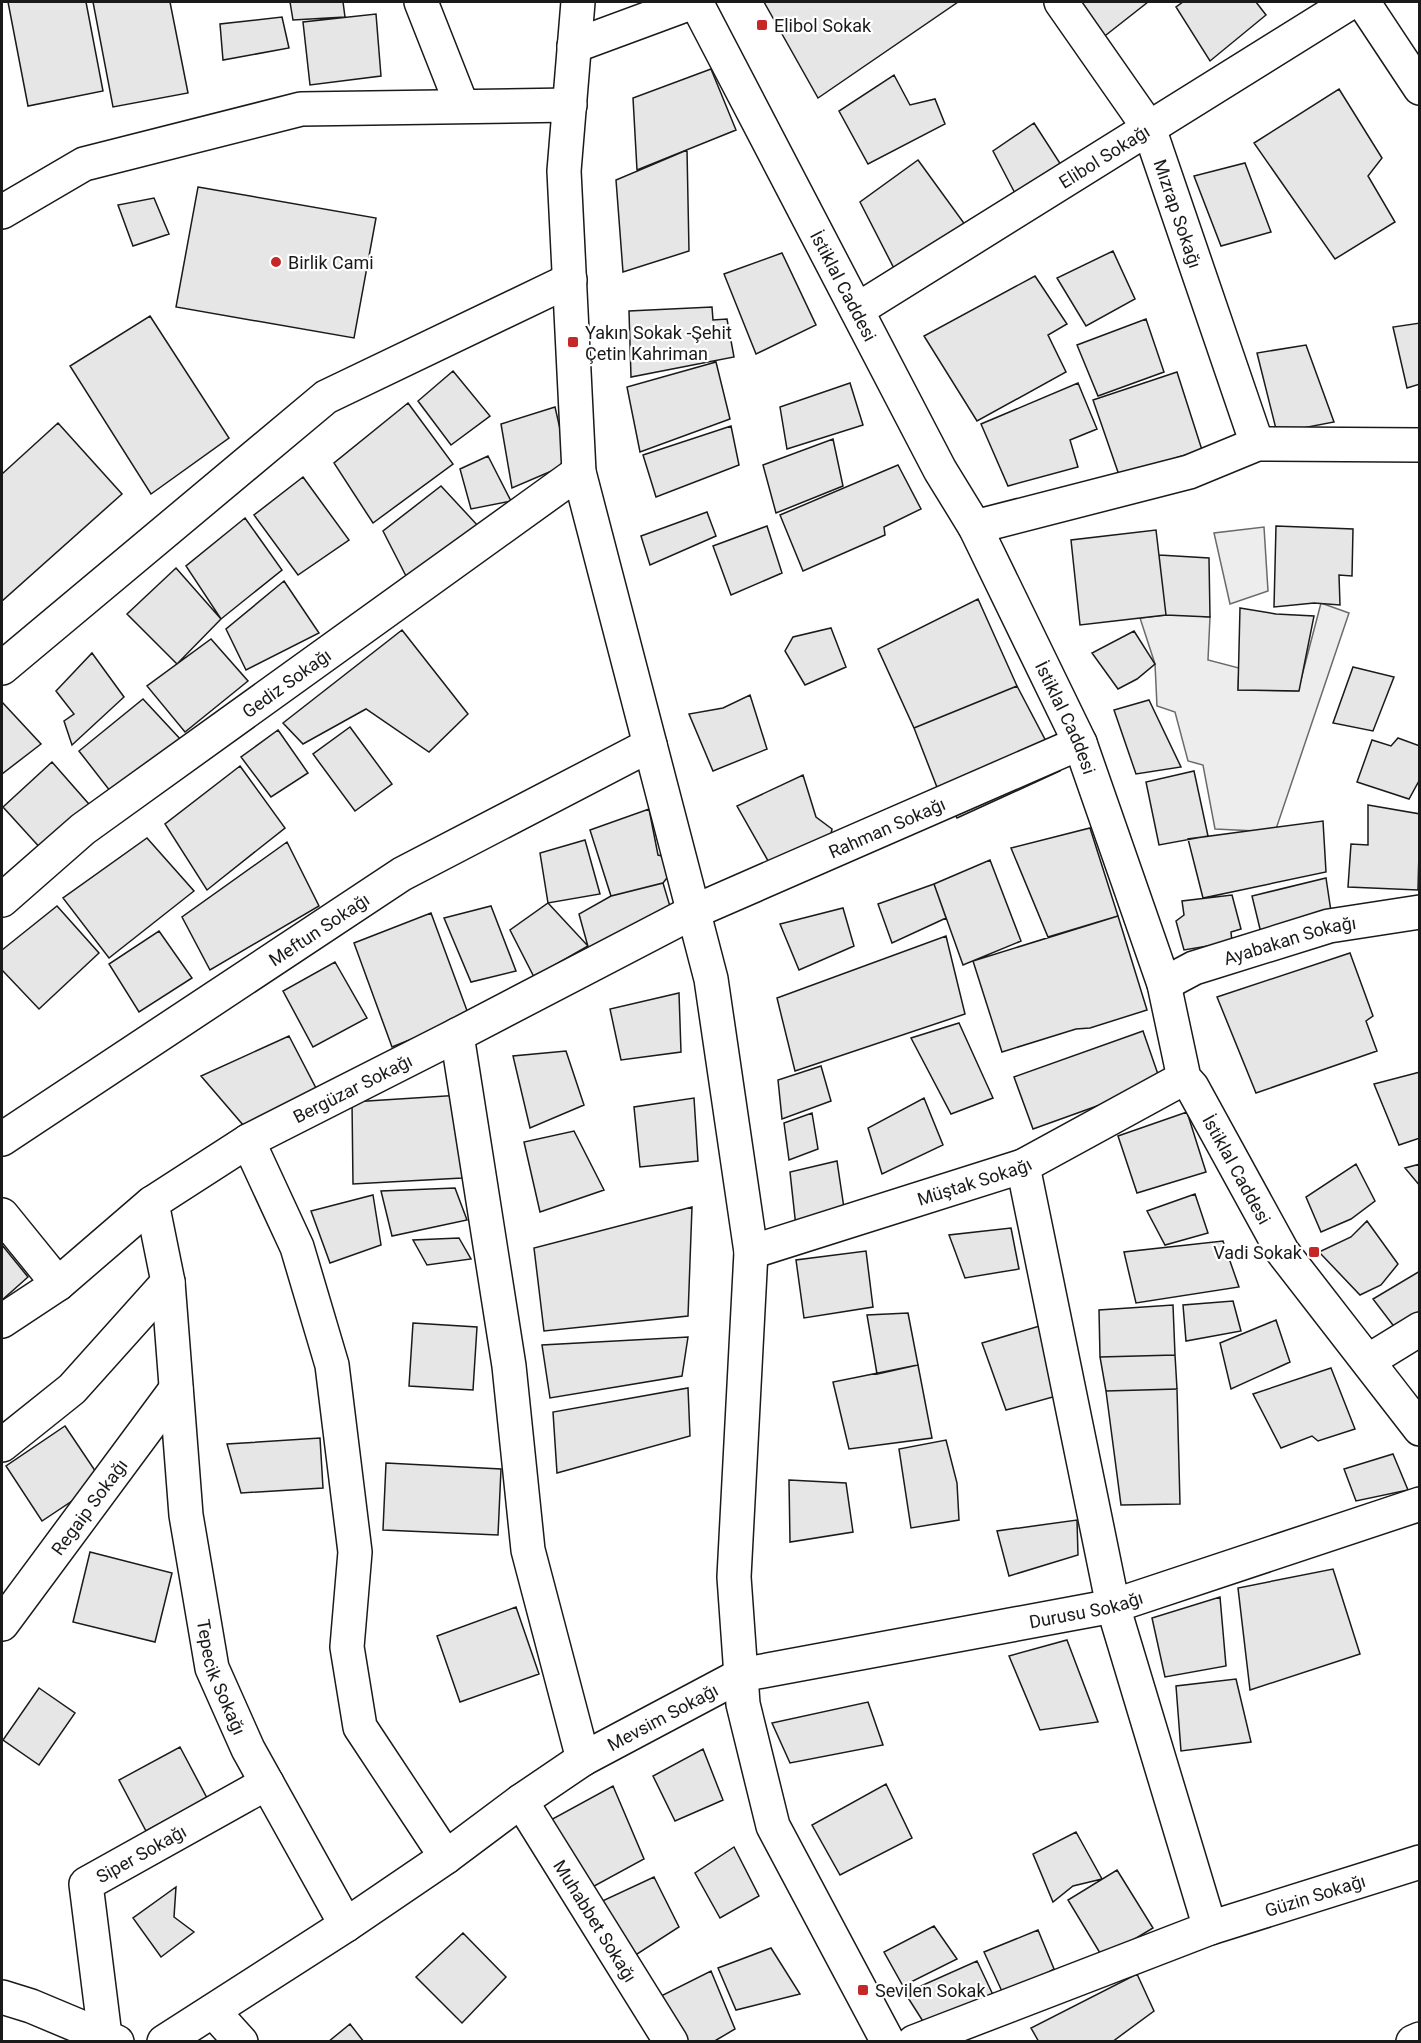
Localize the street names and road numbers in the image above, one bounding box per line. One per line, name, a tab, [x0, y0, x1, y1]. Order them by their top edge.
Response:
street label: Elibol Sokağı	[1055, 120, 1153, 192]
street label: Mızrap Sokağı	[1150, 156, 1207, 271]
street label: İstiklal Caddesi	[806, 227, 881, 345]
street label: Gediz Sokağı	[238, 644, 335, 722]
street label: İstiklal Caddesi	[1031, 658, 1100, 777]
street label: Rahman Sokağı	[825, 793, 948, 862]
street label: Meftun Sokağı	[265, 888, 373, 970]
street label: Ayabakan Sokağı	[1221, 911, 1357, 969]
street label: Bergüzar Sokağı	[289, 1049, 415, 1127]
street label: İstiklal Caddesi	[1199, 1111, 1276, 1228]
street label: Müştak Sokağı	[914, 1153, 1035, 1209]
street label: Regaip Sokağı	[47, 1455, 131, 1559]
street label: Durusu Sokağı	[1027, 1586, 1145, 1632]
street label: Tepecik Sokağı	[193, 1618, 251, 1738]
street label: Mevsim Sokağı	[604, 1679, 721, 1755]
street label: Siper Sokağı	[92, 1820, 190, 1887]
street label: Muhabbet Sokağı	[550, 1856, 641, 1986]
street label: Güzin Sokağı	[1262, 1869, 1368, 1921]

